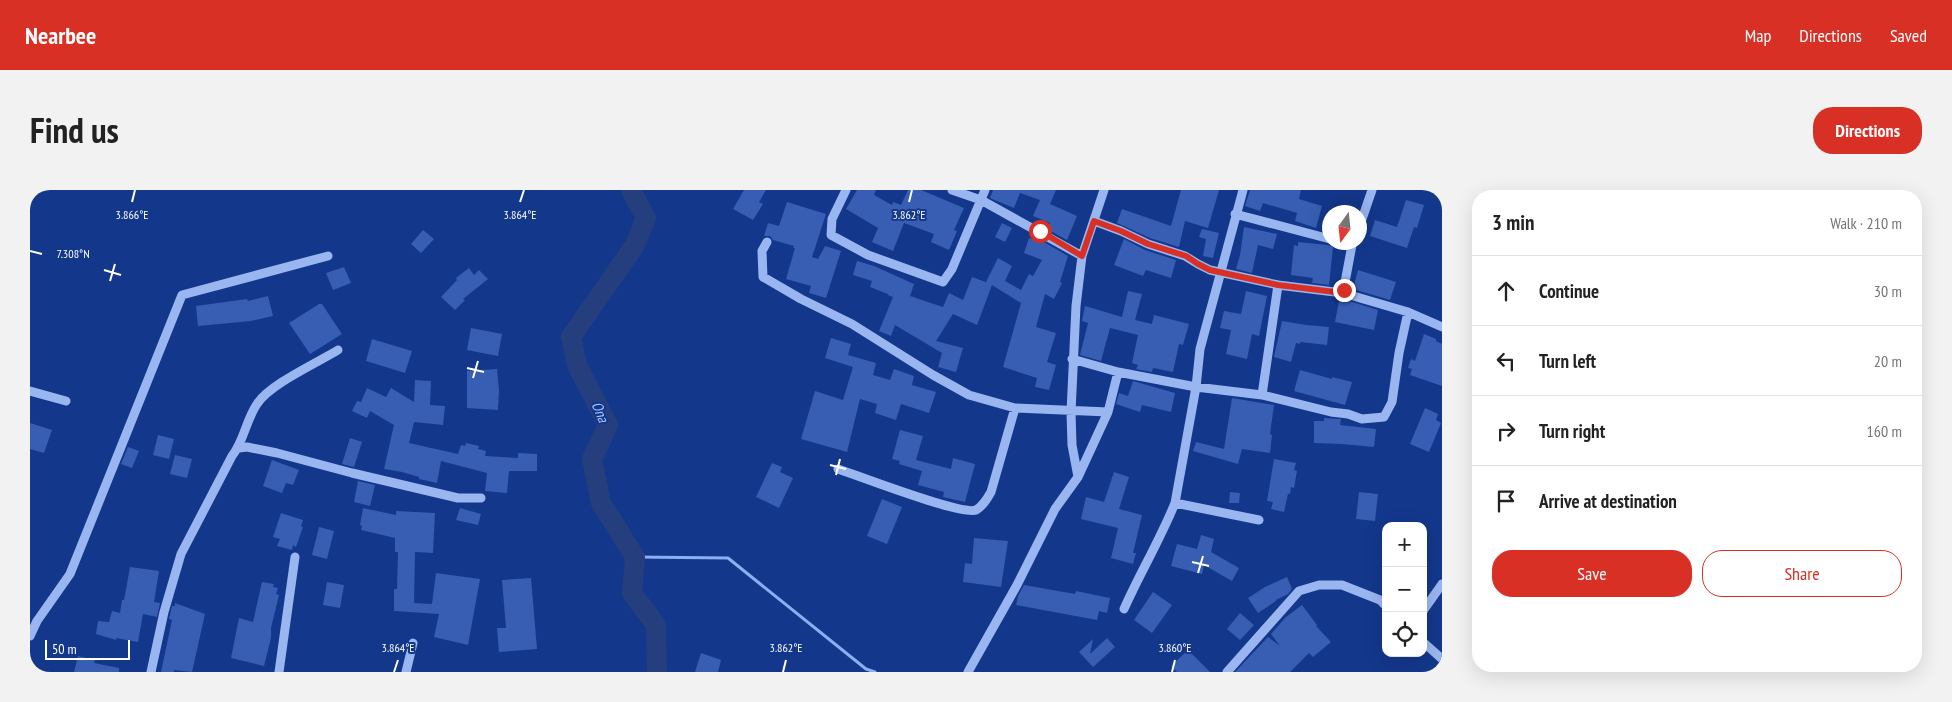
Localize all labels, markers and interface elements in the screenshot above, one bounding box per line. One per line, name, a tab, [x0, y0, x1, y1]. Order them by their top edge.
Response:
text: Nearbee	[25, 20, 96, 51]
text: Map	[1745, 24, 1771, 47]
text: Directions	[1799, 24, 1862, 47]
text: Saved	[1890, 24, 1927, 47]
text: Find us	[30, 107, 119, 153]
button: Directions	[1813, 107, 1922, 154]
north arrow	[1322, 205, 1367, 250]
text: 3.866°E	[116, 207, 149, 222]
text: 3.864°E	[504, 207, 537, 222]
text: 3.862°E	[893, 207, 926, 222]
text: 3 min	[1492, 209, 1534, 236]
text: Walk · 210 m	[1830, 213, 1902, 233]
route start	[1029, 220, 1052, 243]
text: 7.308°N	[56, 246, 90, 261]
icon: ahead	[1492, 277, 1520, 305]
route end	[1333, 279, 1356, 302]
text: Continue	[1539, 279, 1599, 303]
text: 30 m	[1874, 281, 1902, 301]
icon: left	[1492, 347, 1520, 375]
text: Turn left	[1539, 349, 1596, 373]
text: 20 m	[1874, 351, 1902, 371]
water label: Ona	[588, 399, 614, 426]
icon: right	[1492, 417, 1520, 445]
text: Turn right	[1539, 419, 1605, 443]
text: 160 m	[1867, 421, 1902, 441]
icon: arrive	[1492, 487, 1520, 515]
text: Arrive at destination	[1539, 489, 1677, 513]
map controls	[1382, 522, 1427, 657]
button: +	[1382, 522, 1427, 567]
button: Save	[1492, 550, 1692, 597]
button: Share	[1702, 550, 1902, 597]
button: −	[1382, 567, 1427, 612]
button: locate	[1382, 612, 1427, 657]
scale bar	[45, 637, 130, 660]
text: 50 m	[52, 640, 77, 658]
text: 3.864°E	[382, 640, 415, 655]
text: 3.862°E	[770, 640, 803, 655]
text: 3.860°E	[1159, 640, 1192, 655]

